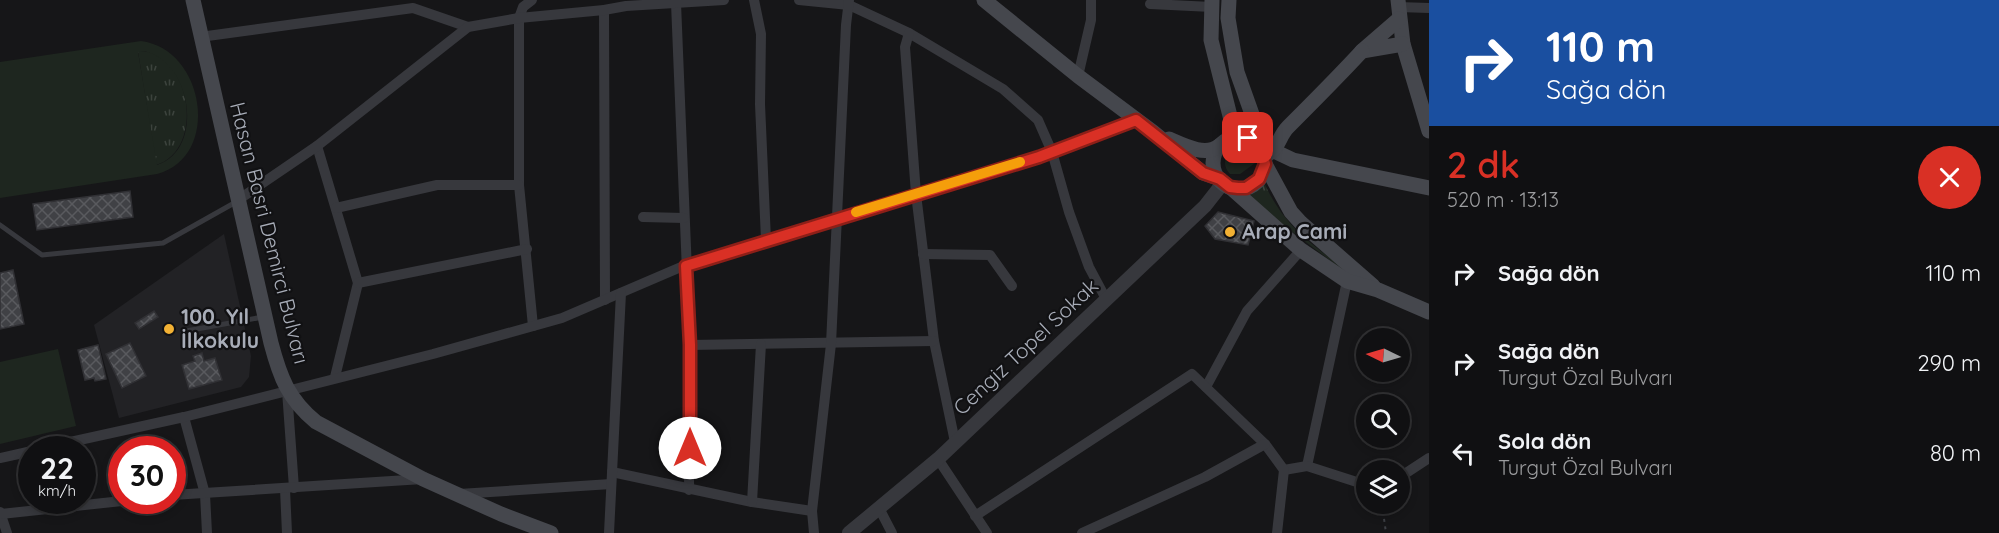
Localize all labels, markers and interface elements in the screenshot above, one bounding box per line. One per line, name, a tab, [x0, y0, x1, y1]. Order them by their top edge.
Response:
text: 110 m	[1546, 20, 1655, 73]
icon: right	[1447, 24, 1525, 102]
text: Sağa dön	[1546, 72, 1666, 106]
street label: Hasan Basri Demirci Bulvarı	[225, 99, 315, 366]
pin	[1222, 112, 1273, 163]
icon: arrive	[1231, 121, 1264, 154]
text: 2 dk	[1447, 142, 1520, 187]
button: close	[1918, 146, 1981, 209]
text: 520 m · 13:13	[1447, 187, 1559, 212]
place label: Arap Cami	[1242, 218, 1347, 244]
marker: Arap Cami	[1223, 225, 1237, 239]
icon: right	[1447, 257, 1480, 290]
text: Sağa dön	[1498, 259, 1600, 287]
text: 110 m	[1926, 259, 1981, 287]
street label: Cengiz Topel Sokak	[947, 272, 1103, 420]
place label: 100. Yıl İlkokulu	[181, 303, 259, 353]
marker: 100. Yıl İlkokulu	[162, 322, 176, 336]
north arrow	[1356, 328, 1410, 382]
map controls	[1356, 328, 1410, 514]
text: Sağa dön	[1498, 337, 1600, 365]
icon: right	[1447, 347, 1480, 380]
text: 290 m	[1917, 349, 1981, 377]
text: Turgut Özal Bulvarı	[1498, 365, 1673, 390]
button: search	[1356, 394, 1410, 448]
position arrow	[658, 416, 722, 480]
text: Sola dön	[1498, 427, 1591, 455]
speed limit sign: 30	[108, 436, 186, 514]
icon: left	[1447, 437, 1480, 470]
text: 80 m	[1930, 439, 1981, 467]
text: 22	[40, 449, 74, 487]
text: Turgut Özal Bulvarı	[1498, 455, 1673, 480]
button: layers	[1356, 460, 1410, 514]
text: km/h	[38, 481, 76, 500]

